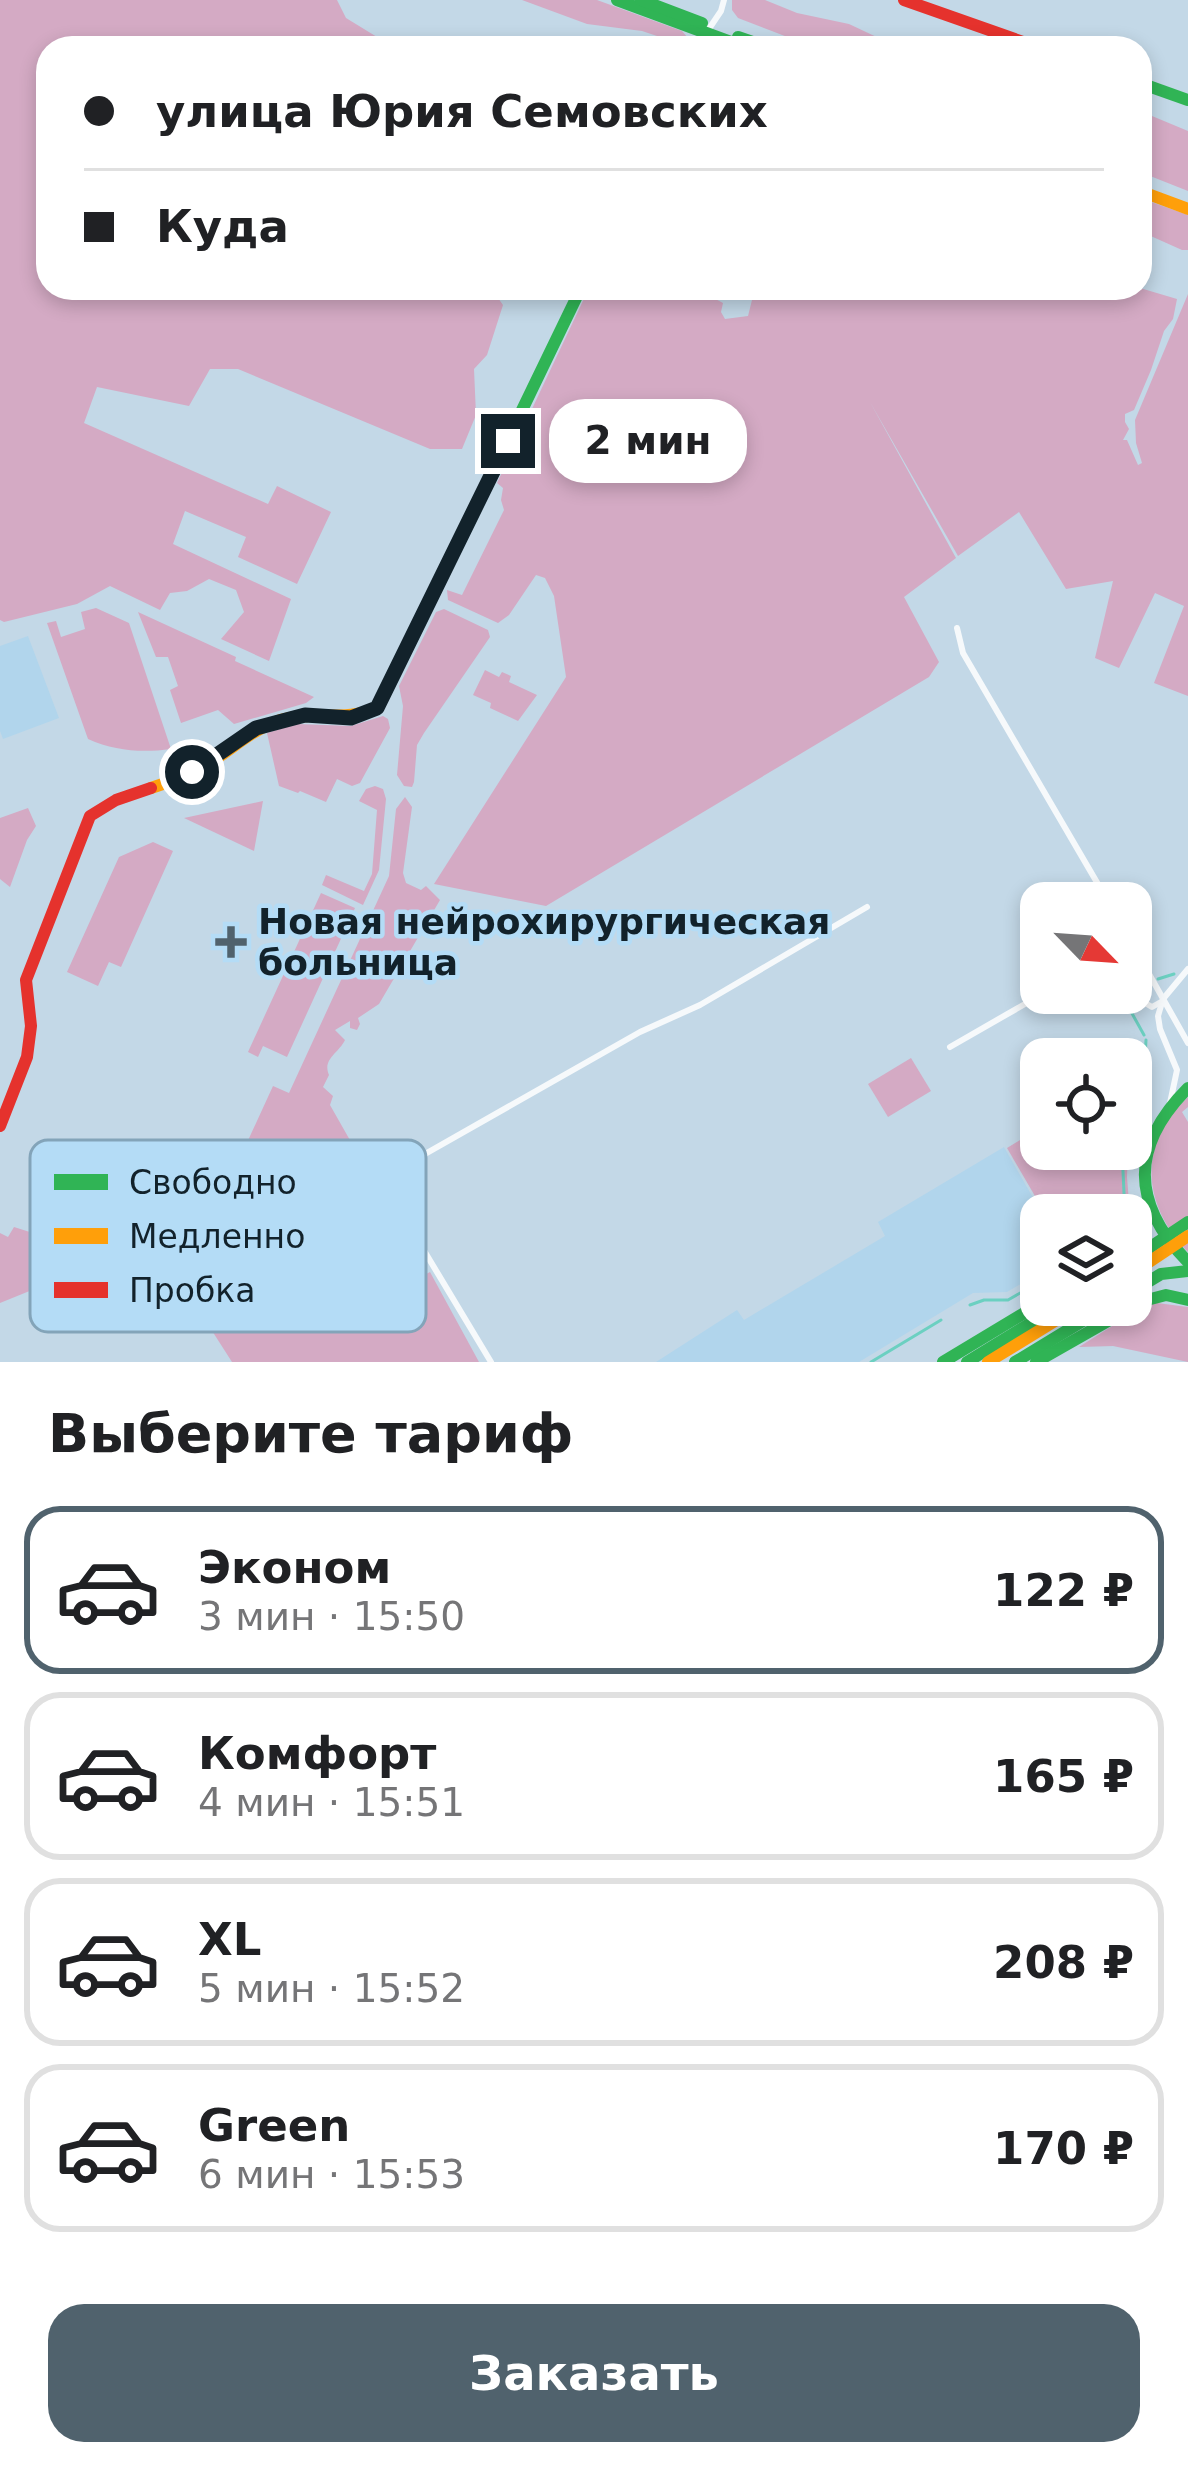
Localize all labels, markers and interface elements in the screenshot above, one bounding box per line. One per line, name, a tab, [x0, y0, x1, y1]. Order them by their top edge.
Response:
text: улица Юрия Семовских	[156, 85, 768, 138]
text: Куда	[156, 200, 289, 253]
callout: 2 мин	[550, 399, 748, 483]
route end	[481, 414, 535, 468]
text: 2 мин	[585, 418, 711, 463]
route start	[165, 745, 219, 799]
north arrow	[1020, 882, 1152, 1014]
map controls	[1020, 882, 1152, 1326]
place label: Новая нейрохирургическая больница	[258, 901, 830, 983]
marker: Новая нейрохирургическая больница	[215, 926, 247, 958]
button: locate	[1020, 1038, 1152, 1170]
legend	[30, 1140, 426, 1332]
text: Свободно	[129, 1163, 297, 1202]
button: layers	[1020, 1194, 1152, 1326]
text: Медленно	[129, 1217, 305, 1256]
text: Пробка	[129, 1271, 255, 1310]
text: Выберите тариф	[48, 1402, 573, 1465]
icon: car	[54, 1536, 162, 1644]
text: Эконом	[198, 1541, 391, 1594]
text: 122 ₽	[993, 1564, 1134, 1617]
text: 3 мин · 15:50	[198, 1594, 465, 1639]
icon: car	[54, 1722, 162, 1830]
text: Комфорт	[198, 1727, 436, 1780]
text: 165 ₽	[993, 1750, 1134, 1803]
text: 4 мин · 15:51	[198, 1780, 465, 1825]
icon: car	[54, 1908, 162, 2016]
text: XL	[198, 1913, 261, 1966]
text: 208 ₽	[993, 1936, 1134, 1989]
text: 5 мин · 15:52	[198, 1966, 465, 2011]
icon: car	[54, 2094, 162, 2202]
text: Green	[198, 2099, 350, 2152]
text: 170 ₽	[993, 2122, 1134, 2175]
text: 6 мин · 15:53	[198, 2152, 465, 2197]
button: Заказать	[48, 2304, 1140, 2442]

